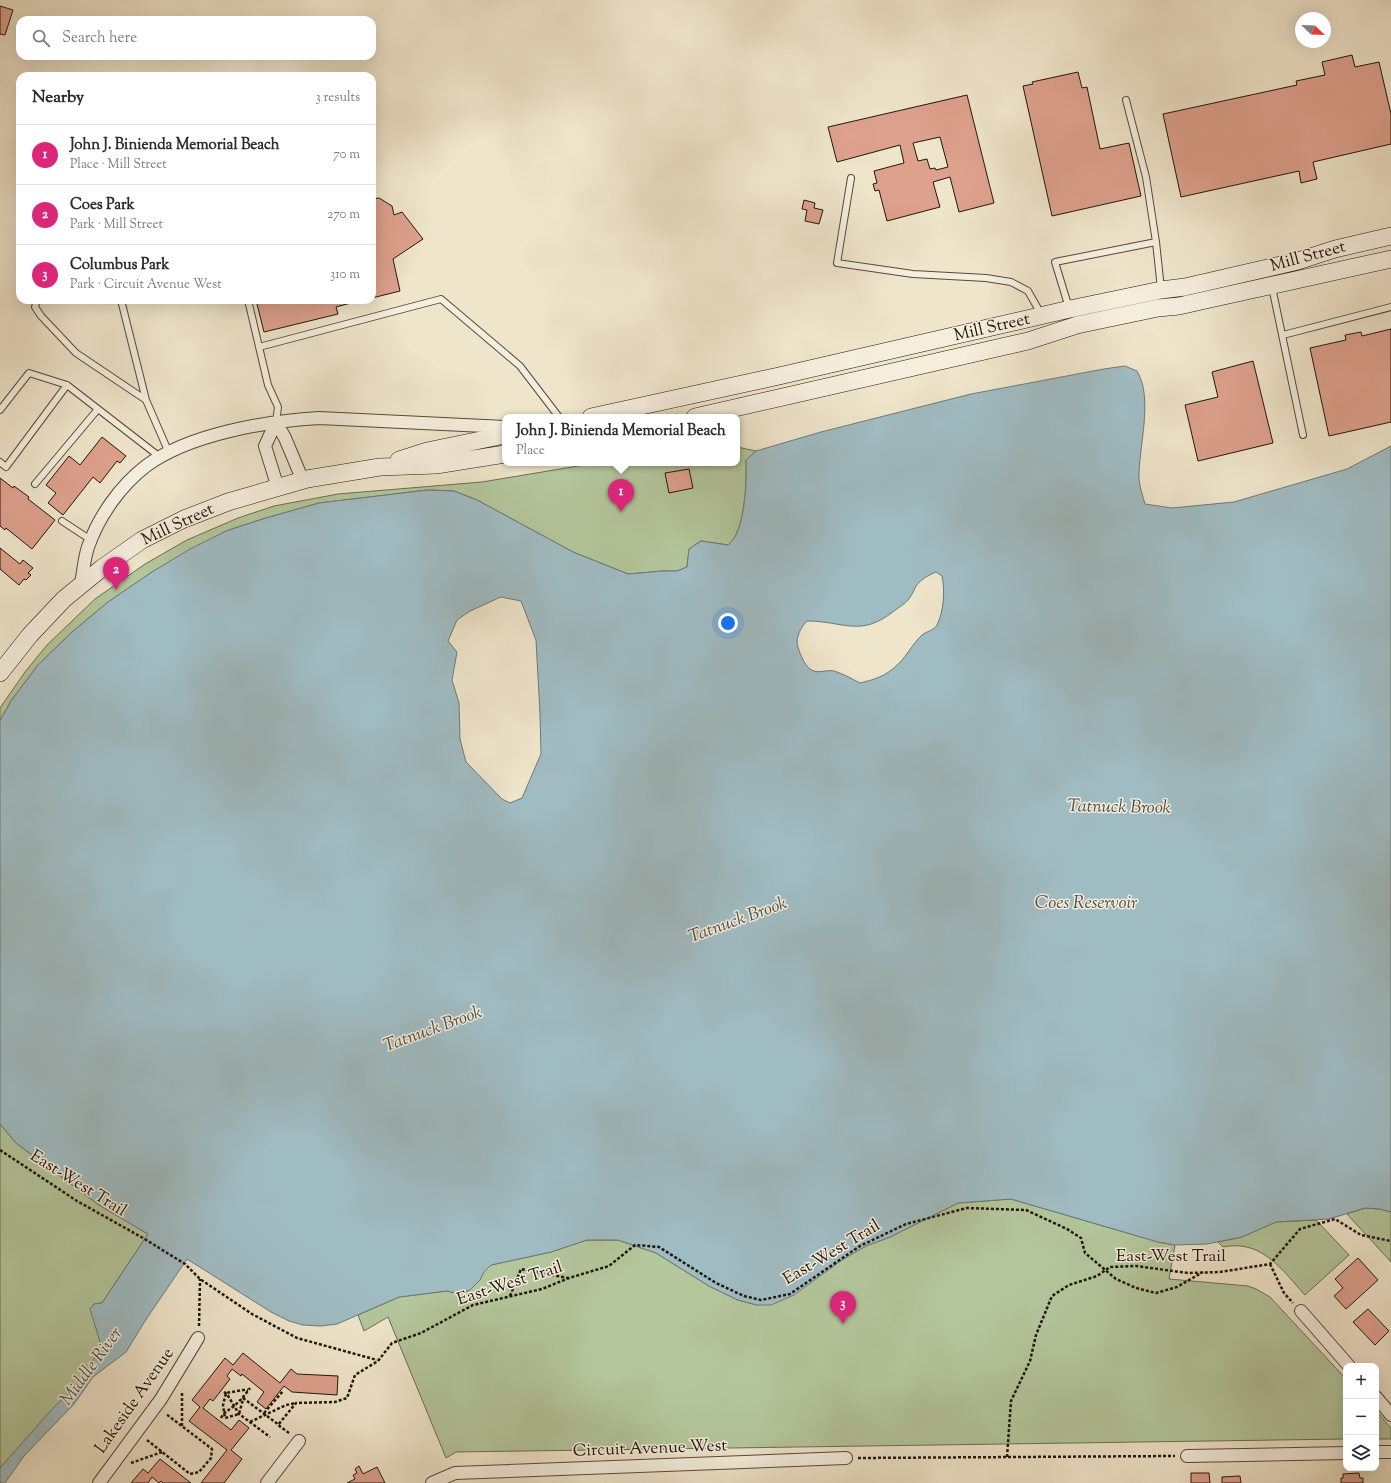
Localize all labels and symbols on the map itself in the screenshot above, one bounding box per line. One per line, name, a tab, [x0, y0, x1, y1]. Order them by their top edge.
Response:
north arrow	[1295, 12, 1331, 48]
street label: Mill Street	[1267, 235, 1349, 279]
street label: Mill Street	[952, 308, 1033, 348]
pin: 1	[608, 479, 634, 512]
street label: Mill Street	[138, 498, 218, 552]
pin: 2	[103, 557, 129, 590]
your location	[718, 613, 738, 633]
water label: Tatnuck Brook	[1067, 794, 1171, 822]
water label: Tatnuck Brook	[685, 891, 791, 951]
water label: Coes Reservoir	[1035, 891, 1138, 917]
water label: Tatnuck Brook	[380, 1000, 486, 1060]
street label: East-West Trail	[25, 1145, 131, 1223]
street label: East-West Trail	[779, 1214, 885, 1292]
street label: East-West Trail	[1116, 1245, 1226, 1269]
street label: East-West Trail	[454, 1256, 566, 1312]
pin: 3	[830, 1291, 856, 1324]
water label: Middle River	[55, 1322, 130, 1412]
street label: Lakeside Avenue	[90, 1343, 180, 1459]
street label: Circuit Avenue West	[572, 1434, 728, 1464]

